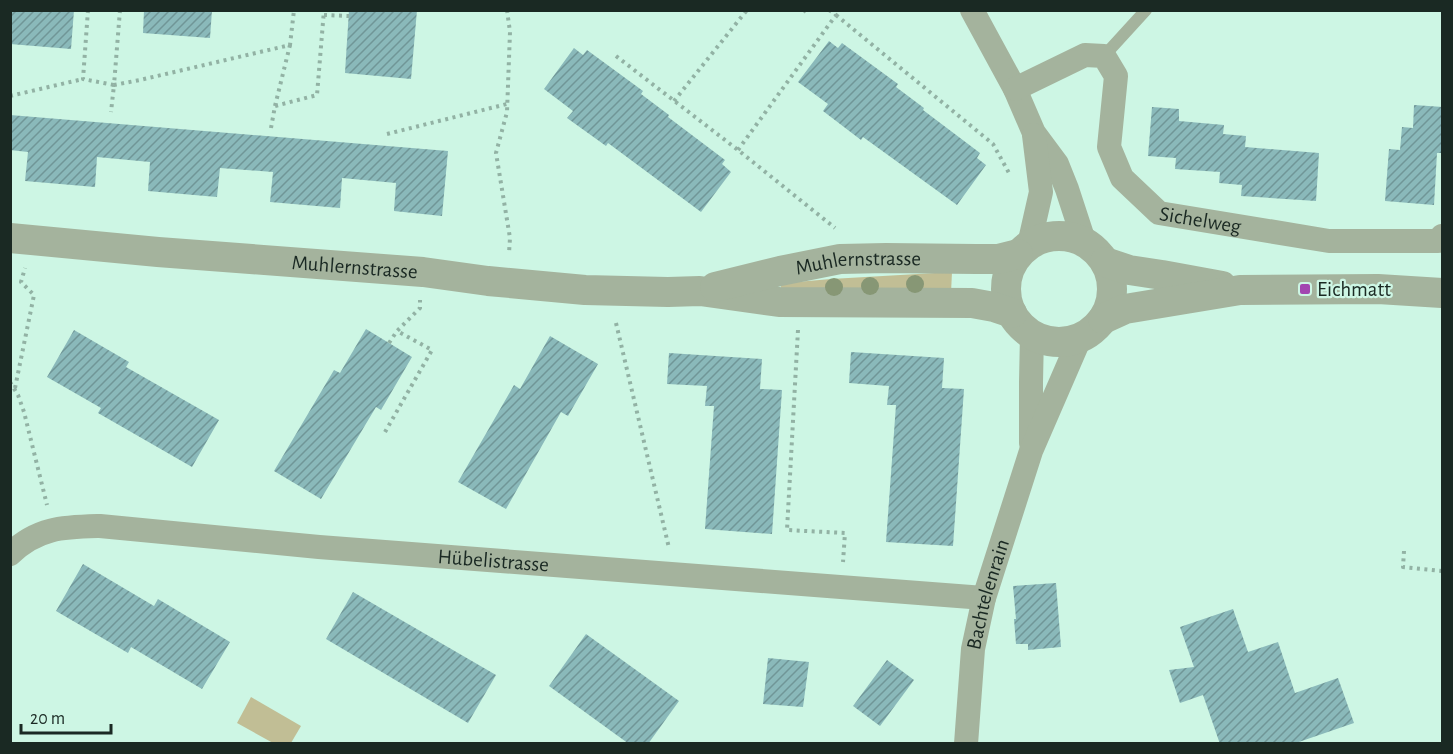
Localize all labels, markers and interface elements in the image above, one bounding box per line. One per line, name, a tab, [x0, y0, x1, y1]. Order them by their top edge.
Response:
street label: Sichelweg	[1158, 203, 1244, 237]
street label: Muhlernstrasse	[794, 247, 921, 278]
street label: Muhlernstrasse	[291, 252, 419, 282]
place label: Eichmatt	[1317, 279, 1391, 300]
marker: Eichmatt	[1298, 282, 1312, 296]
street label: Bachtelenrain	[963, 536, 1013, 651]
street label: Hübelistrasse	[437, 546, 550, 575]
scale bar	[21, 697, 111, 735]
text: 20 m	[30, 710, 65, 728]

